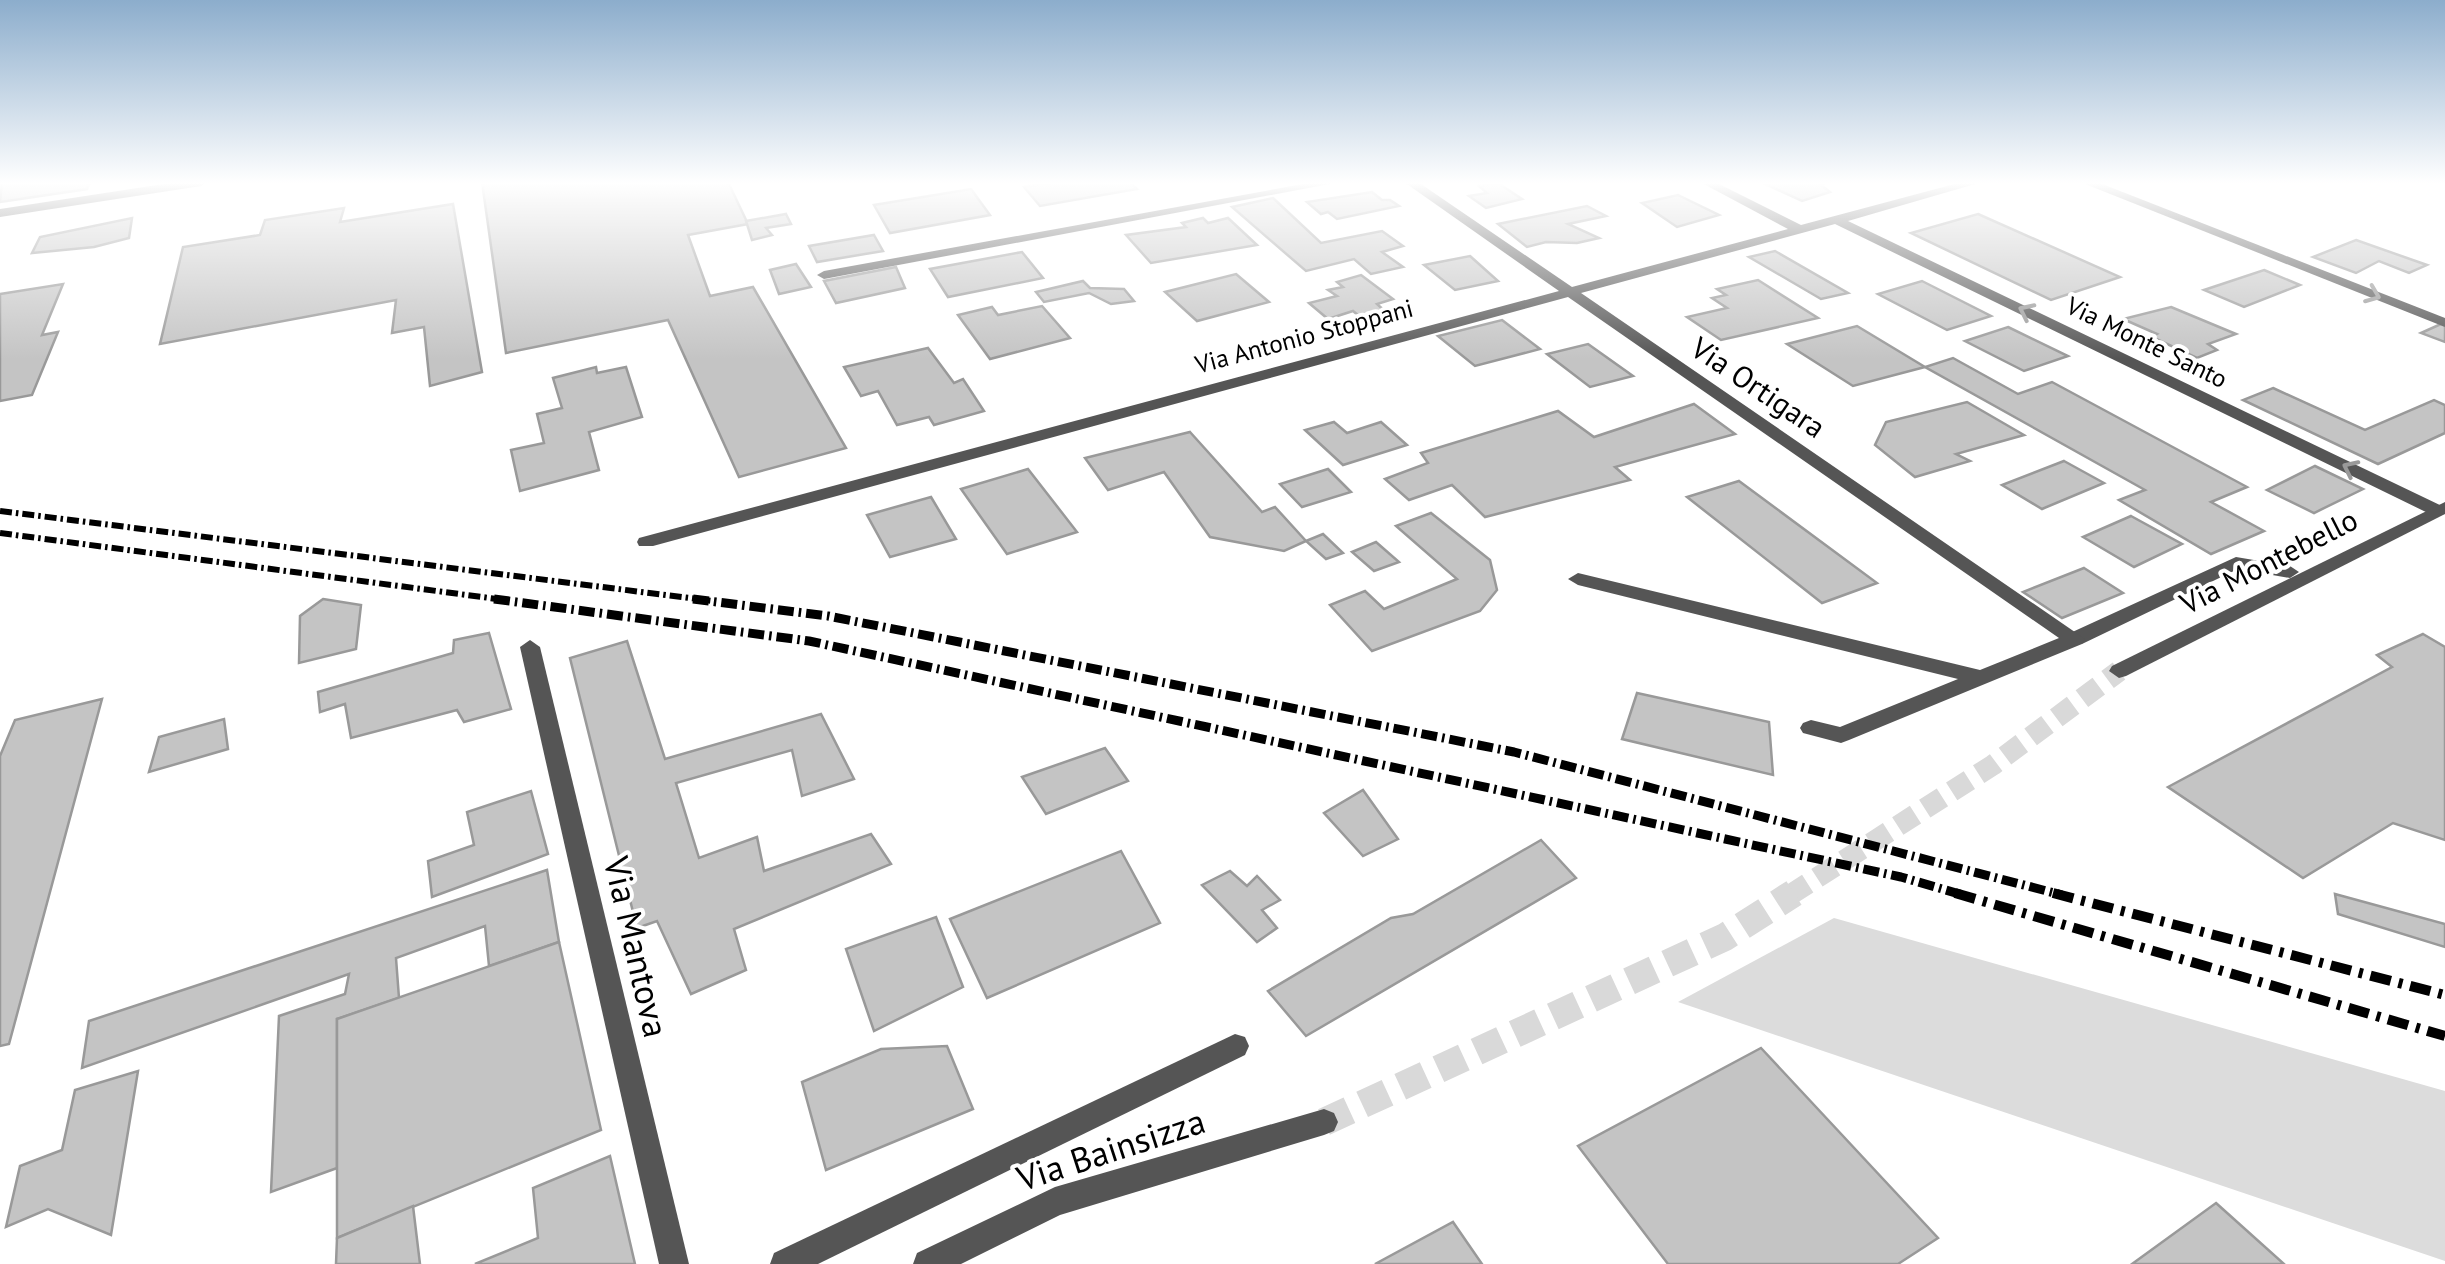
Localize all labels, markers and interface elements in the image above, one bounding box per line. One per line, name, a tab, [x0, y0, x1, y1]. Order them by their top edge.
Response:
one-way arrow	[2363, 283, 2380, 303]
street label: Via Monte Santo	[2060, 289, 2233, 395]
street label: Via Antonio Stoppani	[1191, 292, 1416, 381]
one-way arrow	[2018, 304, 2036, 324]
street label: Via Ortigara	[1683, 327, 1834, 446]
one-way arrow	[2342, 461, 2360, 481]
street label: Via Montebello	[2172, 499, 2364, 623]
street label: Via Mantova	[594, 851, 680, 1042]
street label: Via Bainsizza	[1010, 1097, 1211, 1201]

